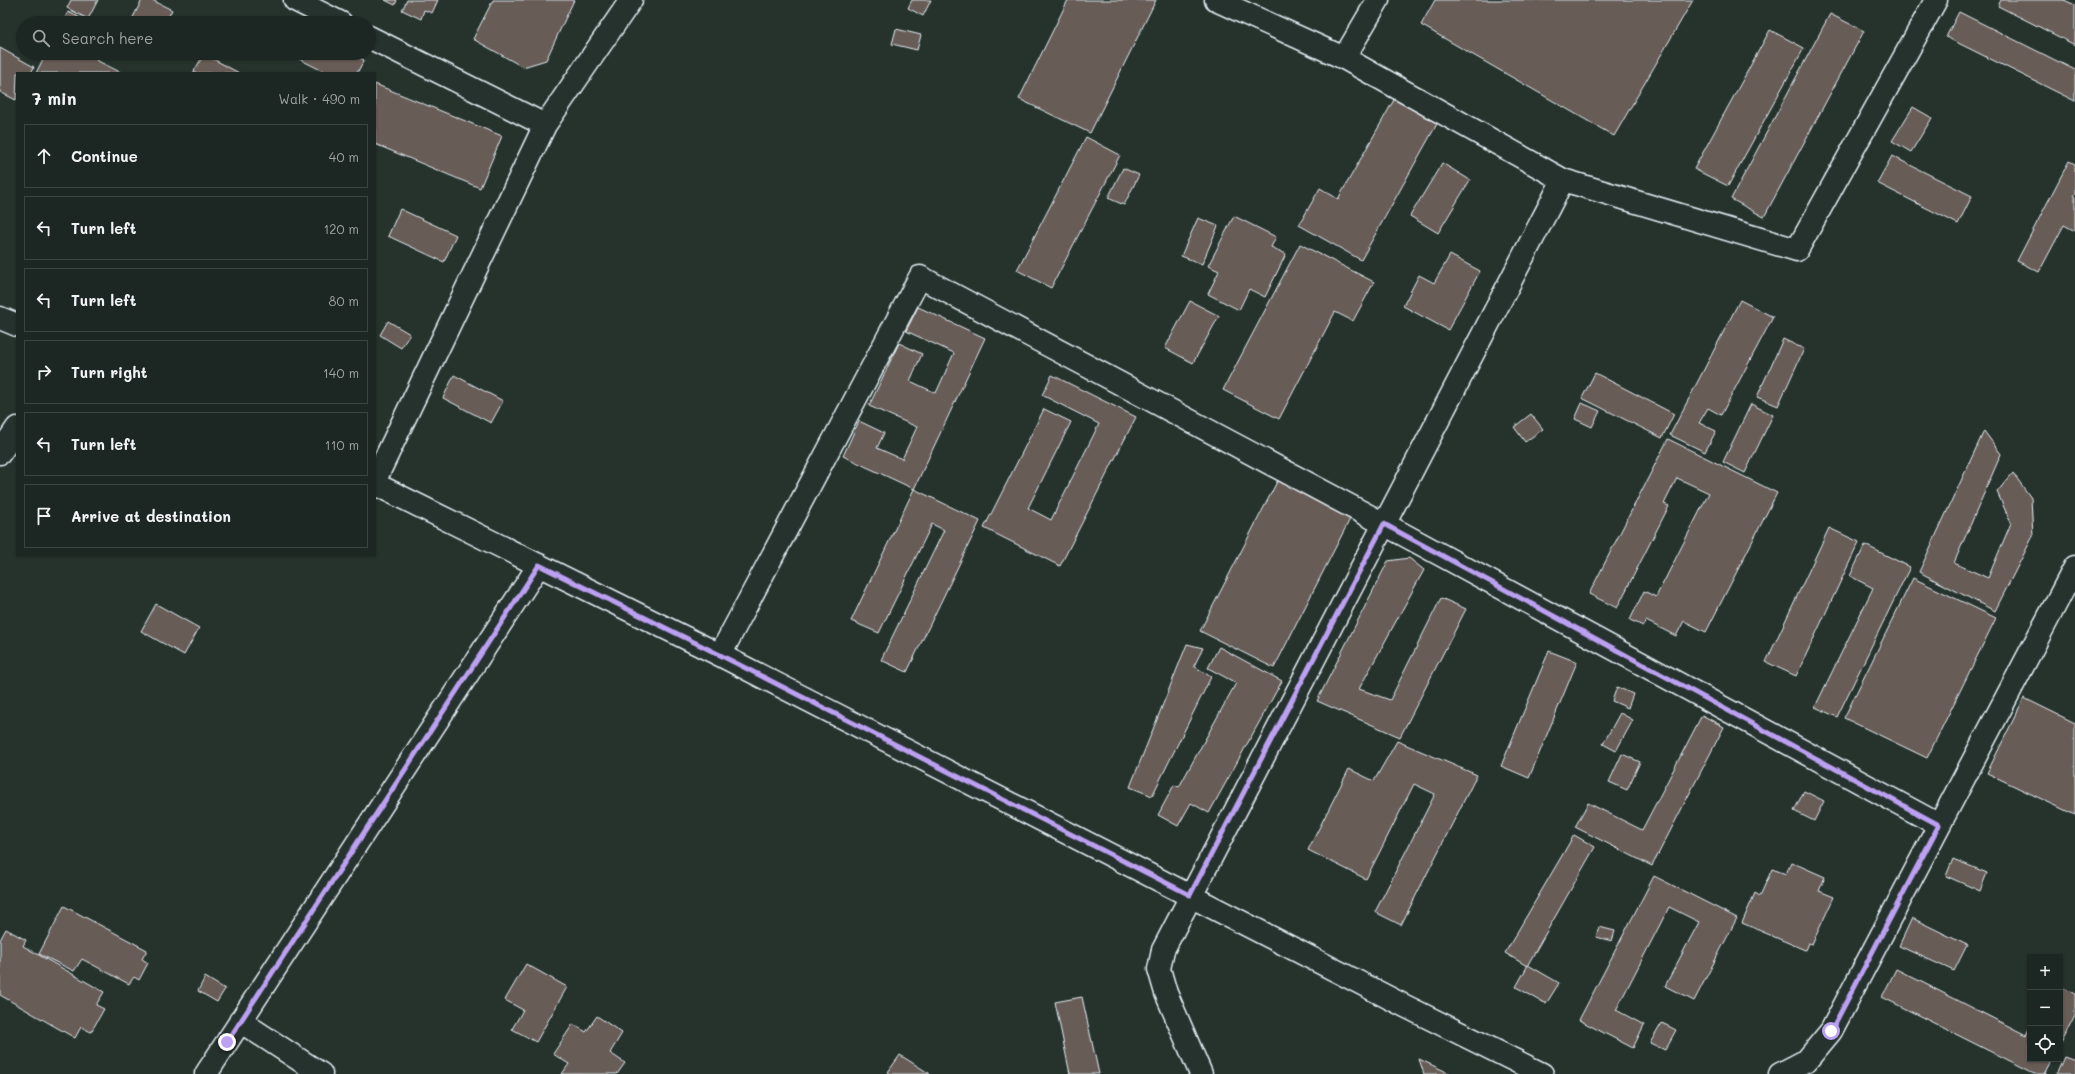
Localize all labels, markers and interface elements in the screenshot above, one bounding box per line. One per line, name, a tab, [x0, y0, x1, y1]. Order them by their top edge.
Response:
search box	[16, 16, 376, 60]
icon: search	[30, 27, 52, 49]
text: Search here	[62, 28, 153, 48]
text: 7 min	[32, 87, 77, 109]
text: Walk · 490 m	[278, 90, 360, 107]
icon: ahead	[33, 145, 55, 167]
text: Continue	[71, 146, 138, 166]
text: 40 m	[329, 148, 359, 165]
icon: left	[33, 217, 55, 239]
text: Turn left	[71, 218, 136, 238]
text: 120 m	[323, 220, 359, 237]
icon: left	[33, 289, 55, 311]
text: Turn left	[71, 290, 136, 310]
text: 80 m	[329, 292, 359, 309]
icon: right	[33, 361, 55, 383]
text: Turn right	[71, 362, 148, 382]
text: 140 m	[323, 364, 359, 381]
icon: left	[33, 433, 55, 455]
text: Turn left	[71, 434, 136, 454]
text: 110 m	[325, 436, 359, 453]
icon: arrive	[33, 505, 55, 527]
text: Arrive at destination	[71, 506, 231, 526]
map controls	[2027, 954, 2063, 1062]
button: +	[2027, 954, 2063, 990]
button: −	[2027, 990, 2063, 1026]
route start	[1822, 1022, 1840, 1040]
button: locate	[2027, 1026, 2063, 1062]
route end	[218, 1033, 236, 1051]

